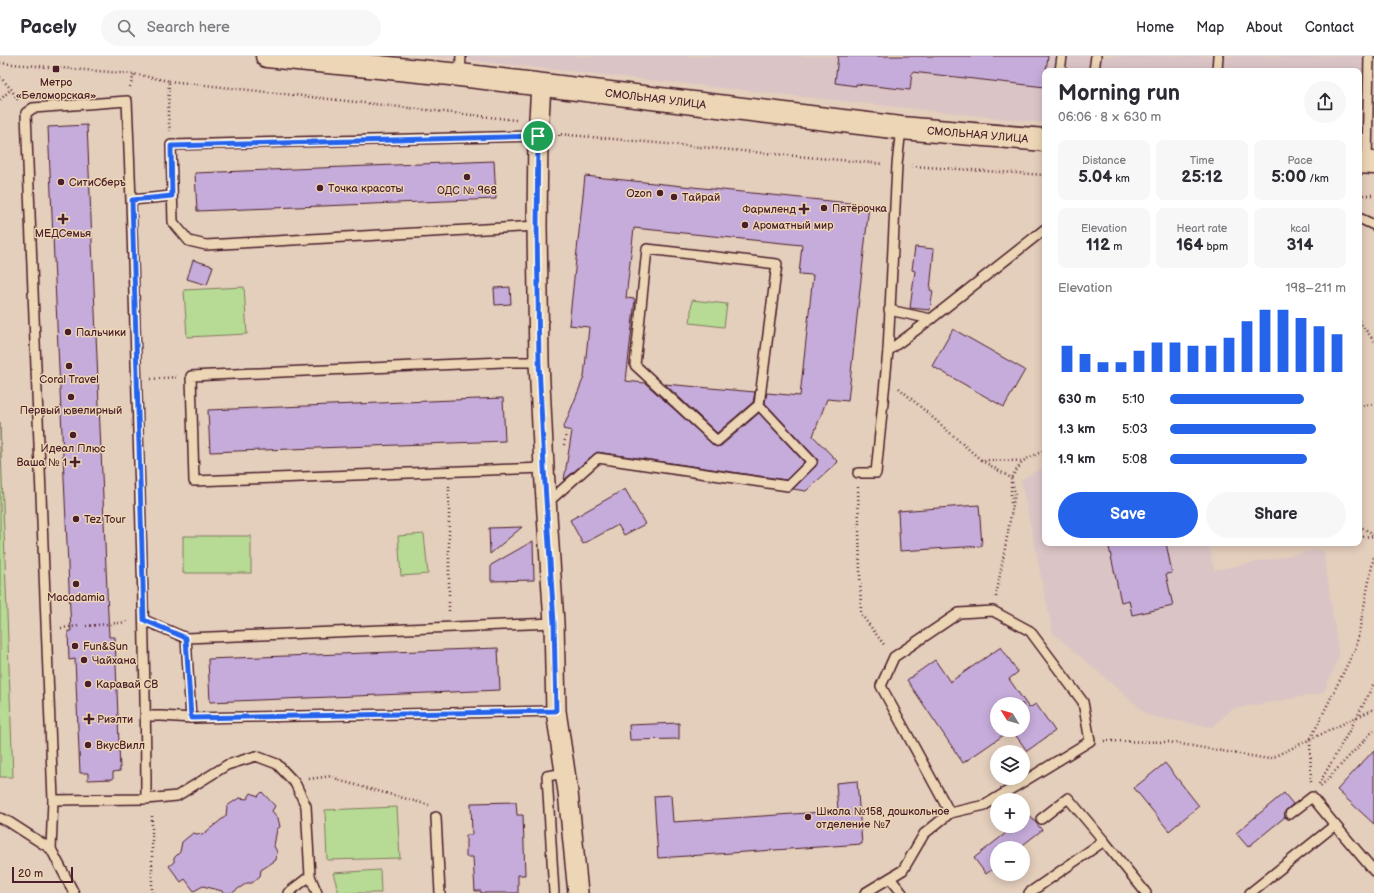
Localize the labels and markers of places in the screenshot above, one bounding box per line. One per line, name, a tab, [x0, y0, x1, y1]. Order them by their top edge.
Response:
marker: Метро «Беломорская»	[51, 64, 61, 74]
place label: Метро «Беломорская»	[16, 76, 96, 102]
pin	[521, 119, 555, 153]
marker: ОДС № 968	[462, 172, 472, 182]
place label: СитиСберъ	[69, 176, 126, 189]
marker: СитиСберъ	[56, 177, 66, 187]
place label: Точка красоты	[328, 182, 404, 195]
marker: Точка красоты	[315, 183, 325, 193]
place label: ОДС № 968	[437, 184, 497, 197]
place label: Ozon	[626, 187, 652, 200]
marker: Ozon	[655, 188, 665, 198]
place label: Тайрай	[682, 191, 720, 204]
marker: Тайрай	[669, 192, 679, 202]
place label: Пятёрочка	[832, 202, 888, 215]
place label: Фармленд	[742, 203, 796, 216]
marker: Пятёрочка	[819, 203, 829, 213]
marker: Фармленд	[799, 204, 809, 214]
marker: МЕДСемья	[57, 213, 69, 225]
place label: Ароматный мир	[752, 219, 834, 232]
marker: Ароматный мир	[740, 220, 750, 230]
place label: МЕДСемья	[35, 227, 91, 240]
place label: Пальчики	[76, 326, 126, 339]
marker: Пальчики	[63, 327, 73, 337]
marker: Coral Travel	[64, 361, 74, 371]
place label: Coral Travel	[39, 373, 99, 386]
marker: Первый ювелирный	[66, 392, 76, 402]
place label: Первый ювелирный	[20, 404, 122, 417]
marker: Идеал Плюс	[68, 430, 78, 440]
place label: Идеал Плюс	[41, 442, 106, 455]
place label: Ваша № 1	[17, 456, 67, 469]
marker: Ваша № 1	[70, 457, 80, 467]
place label: Tez Tour	[84, 513, 127, 526]
marker: Tez Tour	[71, 514, 81, 524]
marker: Macadamia	[71, 579, 81, 589]
place label: Macadamia	[47, 591, 105, 604]
place label: Fun&Sun	[83, 640, 128, 653]
marker: Fun&Sun	[70, 641, 80, 651]
place label: Чайхана	[92, 654, 137, 667]
marker: Чайхана	[79, 655, 89, 665]
place label: Каравай СВ	[96, 678, 158, 691]
marker: Каравай СВ	[83, 679, 93, 689]
place label: Риэлти	[97, 713, 133, 726]
marker: Риэлти	[84, 714, 94, 724]
place label: ВкусВилл	[96, 739, 145, 752]
marker: ВкусВилл	[83, 740, 93, 750]
place label: Школа №158, дошкольное отделение №7	[816, 805, 949, 831]
marker: Школа №158, дошкольное отделение №7	[803, 812, 813, 822]

